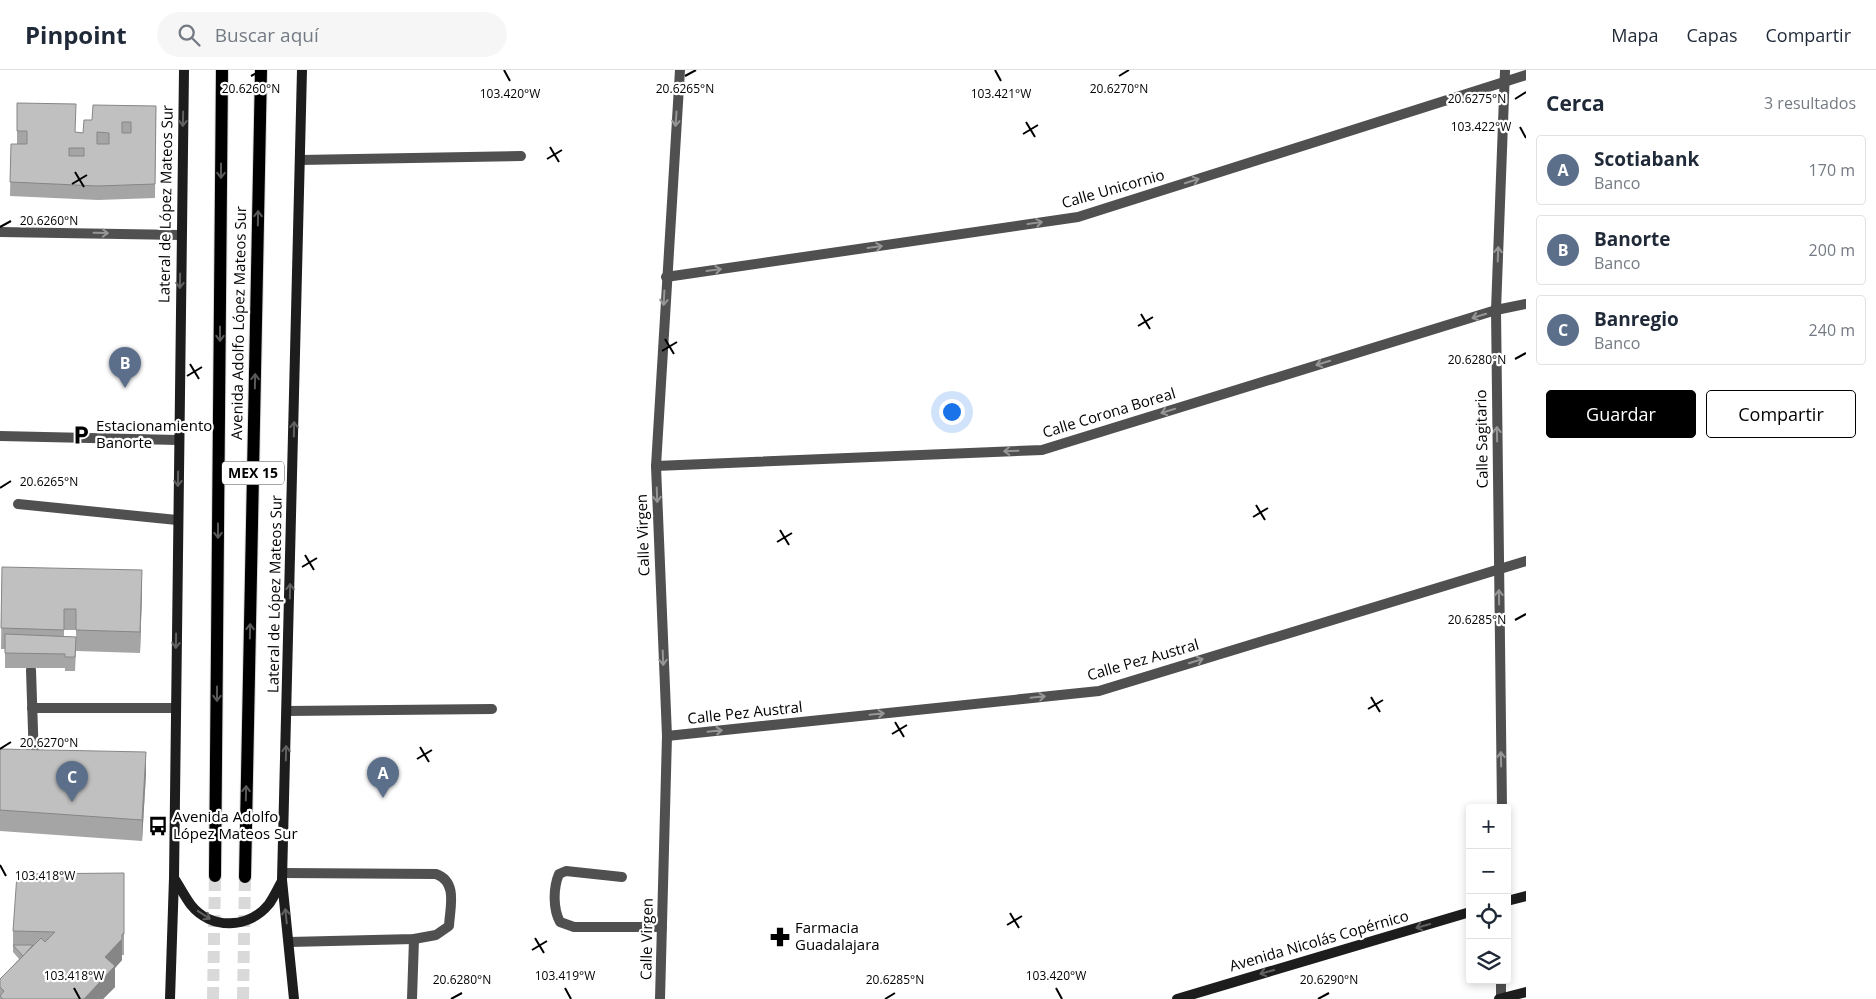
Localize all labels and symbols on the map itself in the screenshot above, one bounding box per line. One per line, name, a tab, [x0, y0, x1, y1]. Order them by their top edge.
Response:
text: 20.6260°N	[222, 80, 280, 97]
text: 20.6265°N	[656, 80, 714, 97]
text: 20.6270°N	[1090, 80, 1148, 97]
text: 103.420°W	[480, 85, 540, 102]
text: 103.421°W	[971, 85, 1031, 102]
text: 20.6275°N	[1448, 90, 1506, 107]
street label: Lateral de López Mateos Sur	[153, 105, 177, 303]
one-way arrow	[178, 110, 188, 126]
one-way arrow	[672, 110, 681, 126]
text: 103.422°W	[1451, 118, 1511, 135]
one-way arrow	[216, 162, 226, 179]
street label: Calle Unicornio	[1059, 164, 1166, 212]
one-way arrow	[1183, 175, 1199, 185]
street label: Avenida Adolfo López Mateos Sur	[226, 206, 250, 440]
one-way arrow	[253, 210, 263, 226]
text: 20.6260°N	[20, 212, 78, 229]
one-way arrow	[1027, 218, 1043, 228]
one-way arrow	[92, 228, 109, 238]
one-way arrow	[866, 242, 882, 252]
one-way arrow	[1494, 246, 1503, 262]
one-way arrow	[706, 265, 722, 275]
one-way arrow	[175, 272, 185, 289]
one-way arrow	[660, 290, 669, 306]
one-way arrow	[1471, 311, 1487, 321]
one-way arrow	[215, 325, 225, 341]
pin: B	[109, 347, 141, 388]
text: 20.6280°N	[1448, 351, 1506, 368]
one-way arrow	[1316, 359, 1332, 369]
one-way arrow	[250, 373, 259, 389]
street label: Calle Corona Boreal	[1040, 382, 1178, 442]
street label: Calle Sagitario	[1470, 389, 1492, 489]
your location	[939, 399, 965, 425]
one-way arrow	[1161, 407, 1176, 416]
place label: Estacionamiento Banorte	[96, 415, 212, 452]
one-way arrow	[289, 421, 298, 437]
parking icon: Estacionamiento Banorte	[70, 424, 92, 446]
one-way arrow	[1493, 426, 1502, 442]
one-way arrow	[1004, 446, 1020, 456]
road number: MEX 15	[222, 462, 284, 484]
one-way arrow	[173, 470, 183, 486]
text: 20.6265°N	[20, 473, 78, 490]
one-way arrow	[652, 487, 661, 503]
street label: Calle Virgen	[631, 494, 653, 577]
street label: Lateral de López Mateos Sur	[262, 495, 286, 693]
one-way arrow	[213, 522, 223, 539]
one-way arrow	[285, 583, 294, 599]
one-way arrow	[1494, 589, 1504, 605]
text: 20.6285°N	[1448, 611, 1506, 628]
one-way arrow	[245, 623, 254, 639]
one-way arrow	[171, 632, 181, 649]
street label: Calle Pez Austral	[1084, 634, 1201, 685]
one-way arrow	[659, 650, 668, 666]
one-way arrow	[1188, 656, 1204, 666]
one-way arrow	[212, 685, 222, 701]
one-way arrow	[1030, 692, 1046, 702]
street label: Calle Pez Austral	[686, 696, 803, 728]
one-way arrow	[868, 709, 884, 719]
one-way arrow	[707, 726, 723, 736]
text: 20.6270°N	[20, 734, 78, 751]
one-way arrow	[281, 746, 291, 762]
one-way arrow	[1497, 751, 1506, 767]
pin: A	[367, 757, 399, 798]
pin: C	[56, 761, 88, 802]
one-way arrow	[241, 785, 251, 802]
place label: Avenida Adolfo López Mateos Sur	[173, 806, 298, 843]
bus stop icon: Avenida Adolfo López Mateos Sur	[147, 815, 169, 837]
text: 103.418°W	[15, 867, 75, 884]
street label: Calle Virgen	[635, 898, 657, 980]
street label: Avenida Nicolás Copérnico	[1227, 905, 1411, 975]
one-way arrow	[281, 908, 291, 924]
one-way arrow	[197, 910, 211, 920]
place label: Farmacia Guadalajara	[795, 917, 880, 954]
one-way arrow	[1415, 922, 1431, 932]
pharmacy icon: Farmacia Guadalajara	[769, 926, 791, 948]
text: 103.418°W	[44, 967, 104, 984]
text: 103.419°W	[535, 967, 595, 984]
text: 103.420°W	[1026, 967, 1086, 984]
one-way arrow	[1260, 968, 1276, 978]
text: 20.6280°N	[433, 971, 491, 988]
text: 20.6285°N	[866, 971, 924, 988]
text: 20.6290°N	[1300, 971, 1358, 988]

